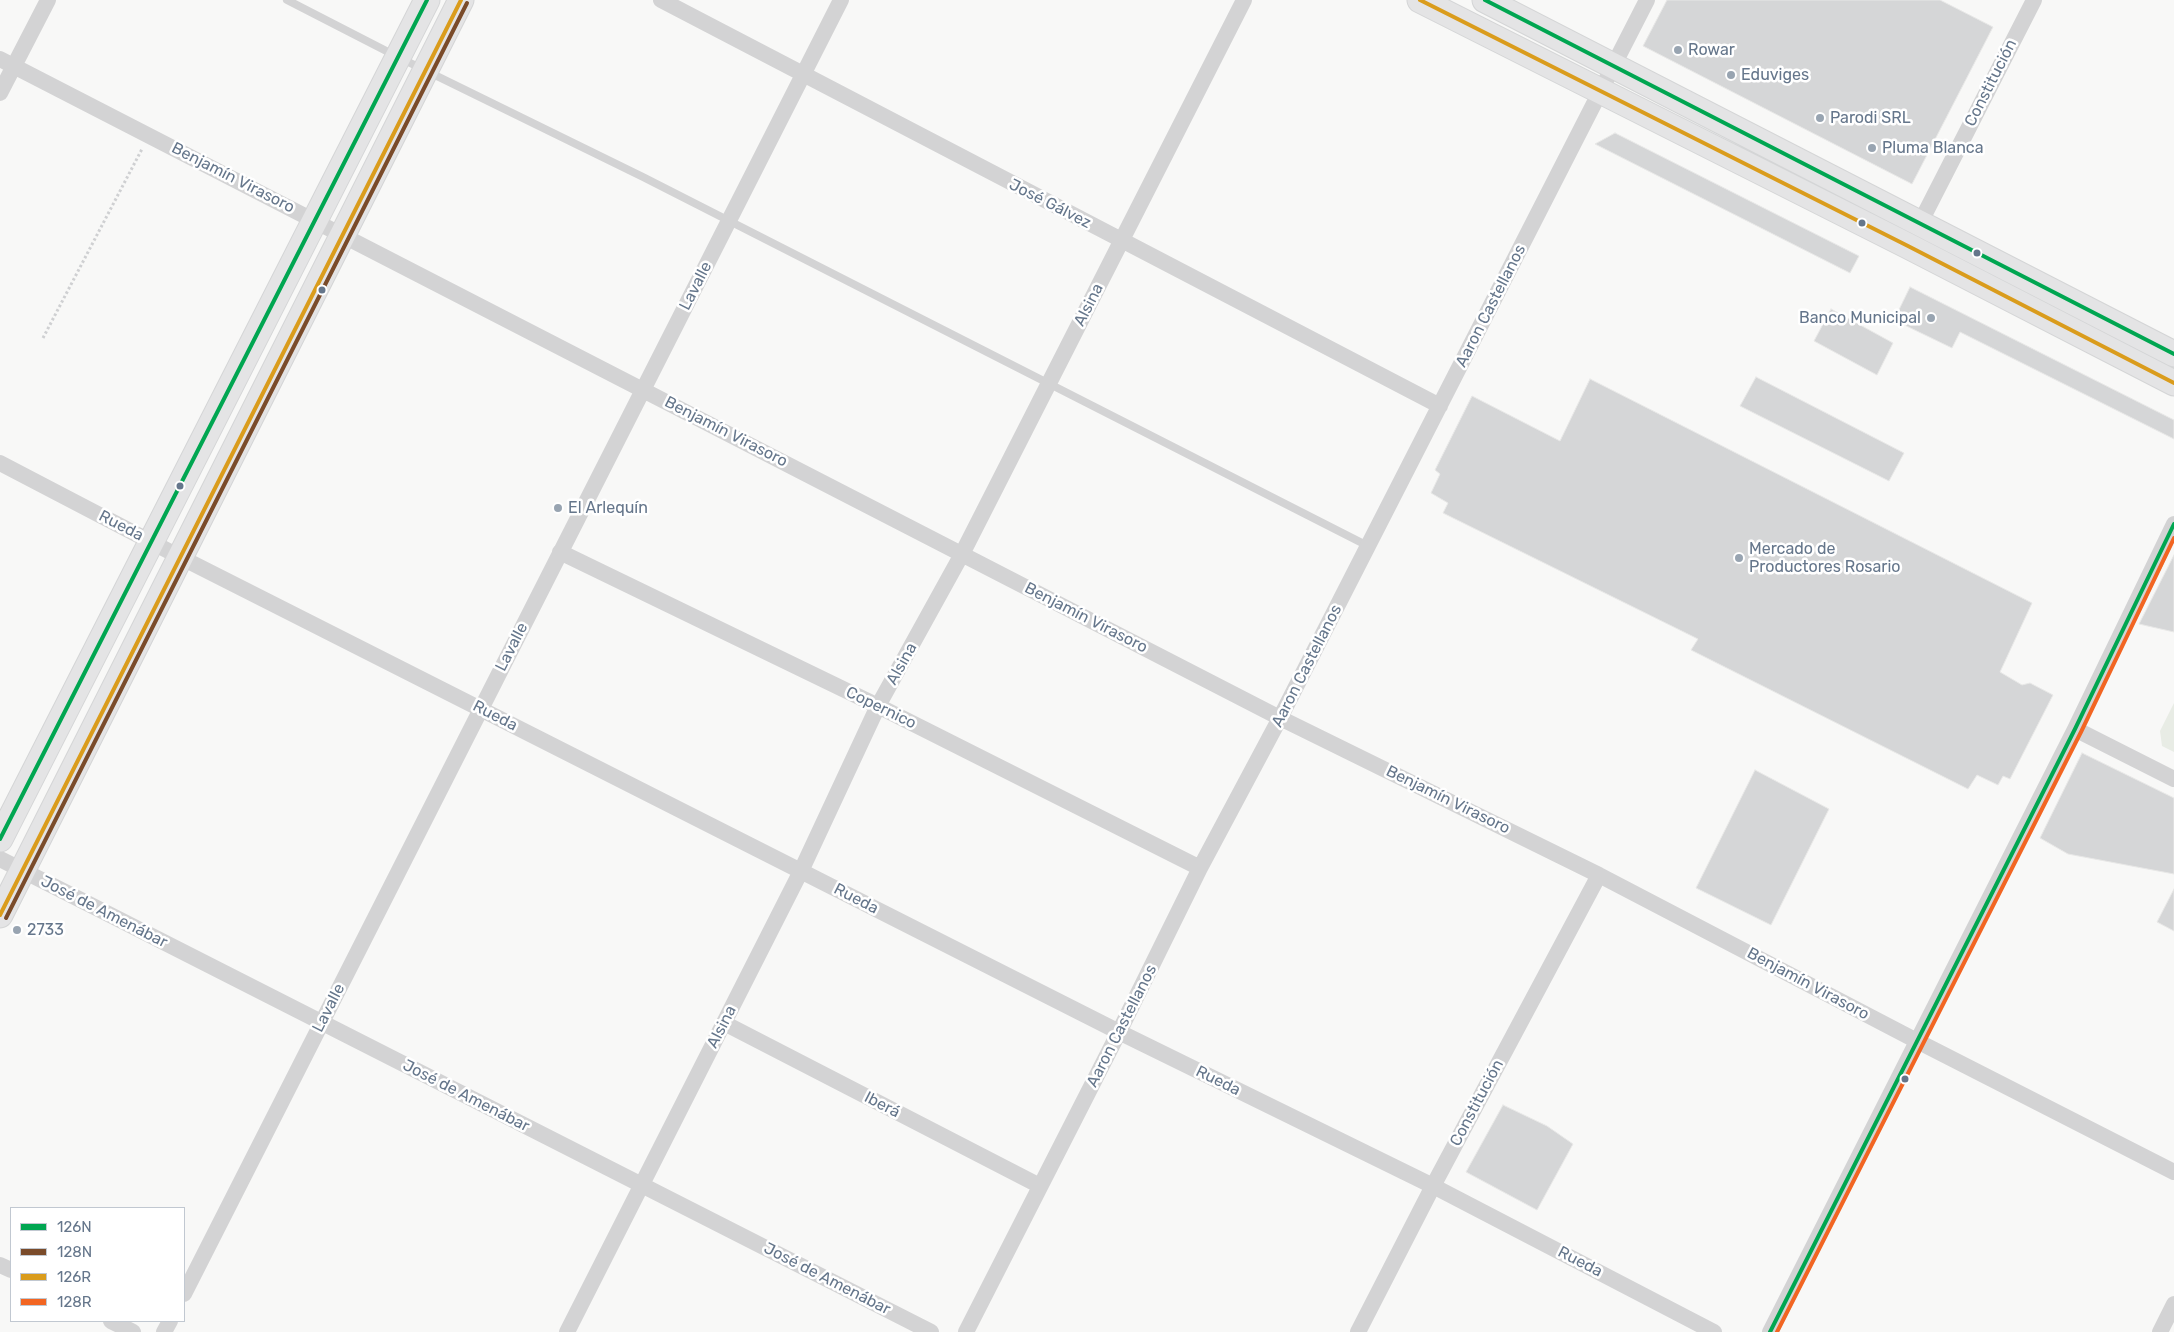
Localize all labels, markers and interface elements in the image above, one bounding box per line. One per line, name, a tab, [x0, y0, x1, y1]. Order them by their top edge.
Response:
street label: Constitución	[1961, 36, 2021, 130]
place label: Rowar	[1688, 40, 1735, 60]
marker: Rowar	[1672, 44, 1684, 56]
place label: Eduviges	[1741, 65, 1809, 85]
marker: Eduviges	[1725, 69, 1737, 81]
place label: Parodi SRL	[1830, 108, 1911, 128]
marker: Parodi SRL	[1814, 112, 1826, 124]
place label: Pluma Blanca	[1882, 138, 1984, 158]
street label: Benjamín Virasoro	[168, 139, 298, 217]
marker: Pluma Blanca	[1866, 142, 1878, 154]
street label: José Gálvez	[1006, 175, 1094, 233]
unlabelled marker	[1857, 218, 1867, 228]
street label: Aaron Castellanos	[1452, 242, 1530, 370]
unlabelled marker	[1972, 248, 1982, 258]
street label: Lavalle	[676, 259, 716, 313]
street label: Alsina	[1070, 281, 1108, 329]
unlabelled marker	[317, 285, 327, 295]
place label: Banco Municipal	[1799, 308, 1921, 328]
marker: Banco Municipal	[1925, 312, 1937, 324]
street label: Benjamín Virasoro	[661, 393, 791, 471]
unlabelled marker	[175, 481, 185, 491]
place label: El Arlequín	[568, 498, 648, 518]
marker: El Arlequín	[552, 502, 564, 514]
street label: Rueda	[96, 507, 146, 545]
place label: Mercado de Productores Rosario	[1749, 539, 1900, 577]
marker: Mercado de Productores Rosario	[1733, 552, 1745, 564]
street label: Benjamín Virasoro	[1021, 579, 1151, 657]
street label: Aaron Castellanos	[1268, 602, 1346, 730]
street label: Lavalle	[492, 620, 532, 674]
street label: Alsina	[883, 640, 921, 688]
street label: Copernico	[843, 683, 919, 733]
street label: Rueda	[470, 697, 520, 735]
street label: Benjamín Virasoro	[1383, 762, 1513, 838]
street label: José de Amenábar	[37, 872, 171, 952]
street label: Rueda	[831, 880, 881, 918]
place label: 2733	[27, 920, 64, 940]
marker: 2733	[11, 924, 23, 936]
street label: Benjamín Virasoro	[1744, 944, 1872, 1024]
street label: Aaron Castellanos	[1083, 962, 1161, 1090]
street label: Lavalle	[309, 981, 349, 1035]
street label: Alsina	[703, 1003, 741, 1051]
street label: José de Amenábar	[399, 1056, 533, 1136]
street label: Constitución	[1446, 1056, 1508, 1150]
street label: Rueda	[1192, 1062, 1244, 1100]
unlabelled marker	[1900, 1074, 1910, 1084]
street label: Iberá	[861, 1088, 903, 1122]
legend	[10, 1207, 185, 1322]
text: 126N	[57, 1218, 92, 1236]
street label: José de Amenábar	[760, 1239, 894, 1319]
text: 128N	[57, 1243, 92, 1261]
street label: Rueda	[1555, 1243, 1605, 1281]
text: 126R	[57, 1268, 91, 1286]
text: 128R	[57, 1293, 92, 1311]

